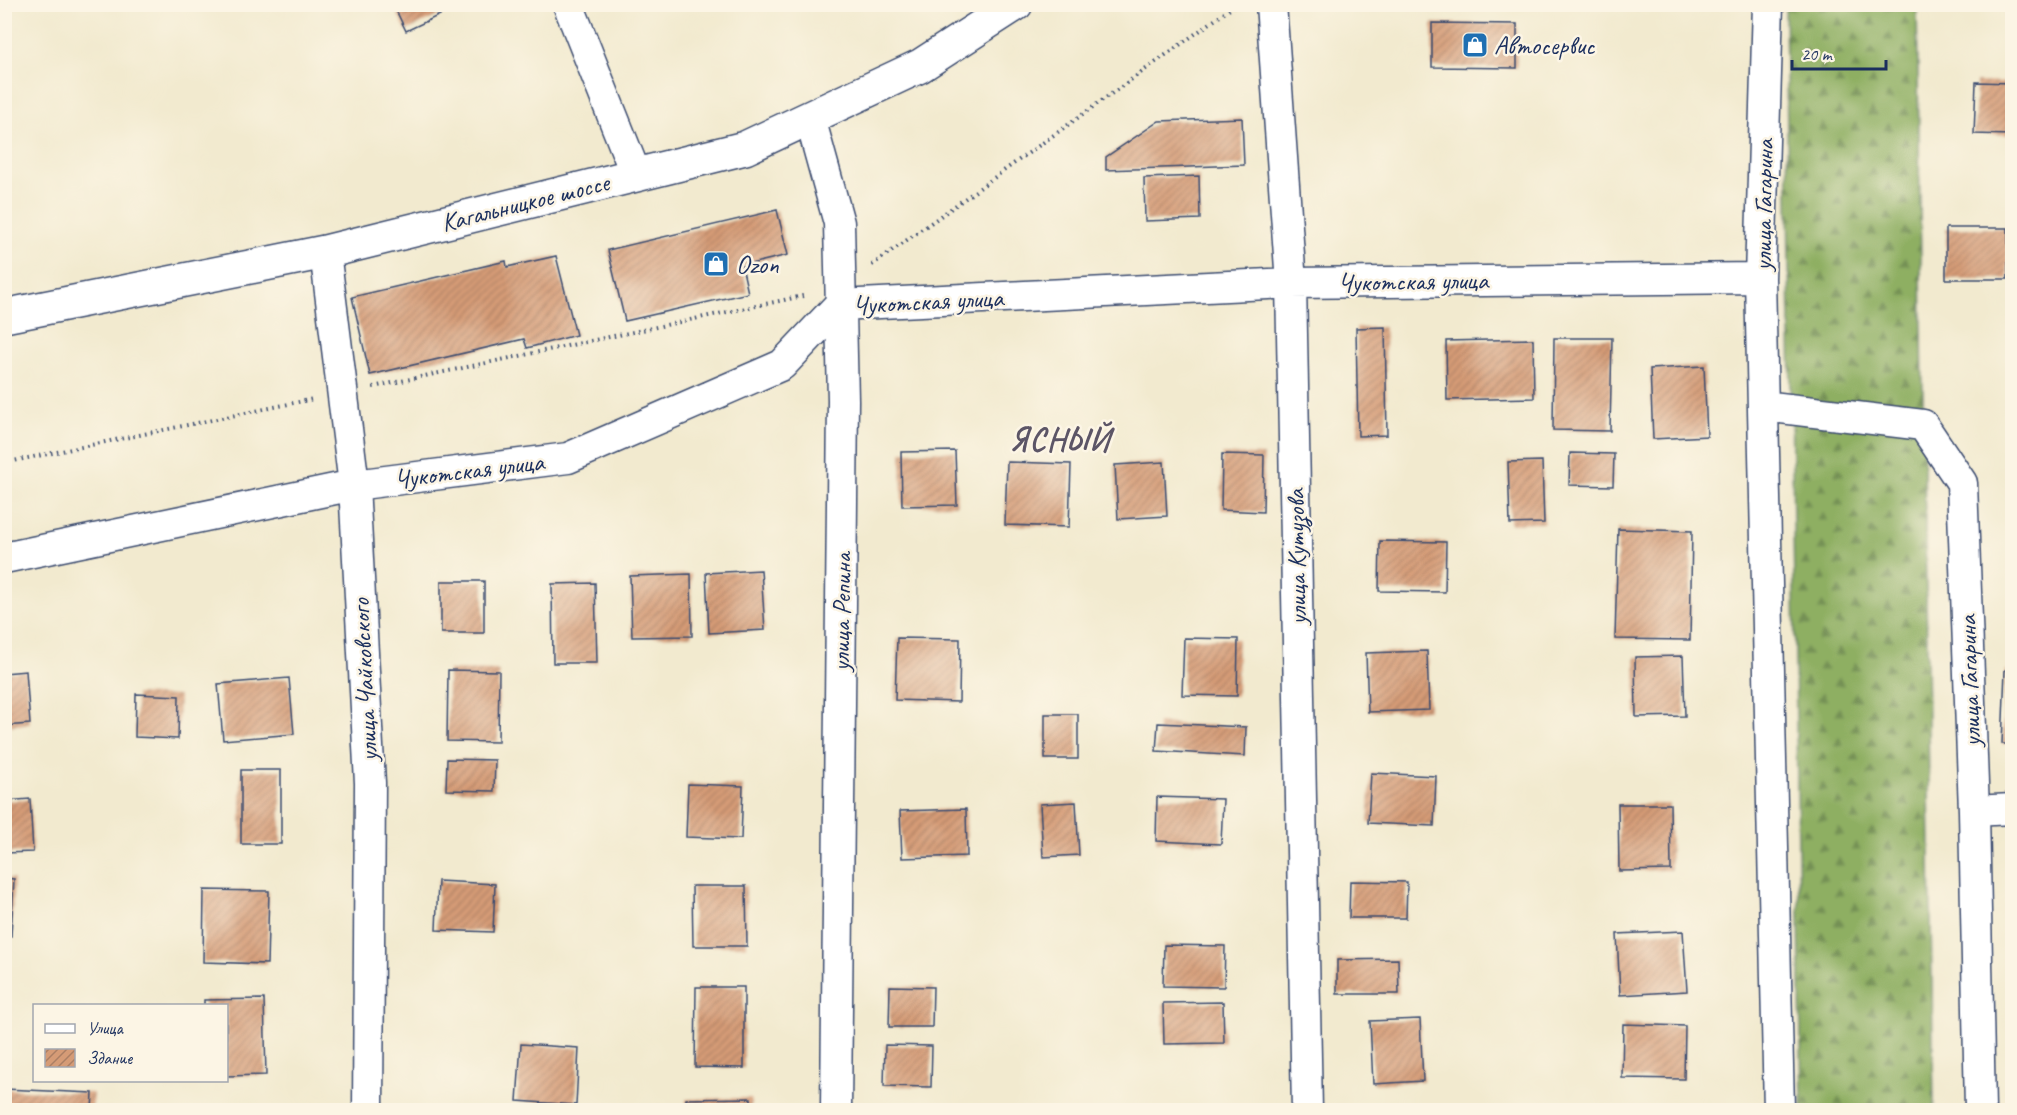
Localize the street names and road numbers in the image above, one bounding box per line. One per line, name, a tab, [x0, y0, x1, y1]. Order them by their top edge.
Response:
street label: улица Гагарина	[1746, 137, 1781, 273]
street label: Кагальницкое шоссе	[438, 165, 615, 239]
street label: Чукотская улица	[1337, 264, 1490, 299]
street label: Чукотская улица	[852, 281, 1006, 322]
street label: Чукотская улица	[392, 445, 547, 496]
street label: улица Кутузова	[1279, 487, 1315, 627]
street label: улица Репина	[824, 550, 859, 674]
street label: улица Чайковского	[344, 596, 385, 764]
street label: улица Гагарина	[1951, 613, 1988, 749]

